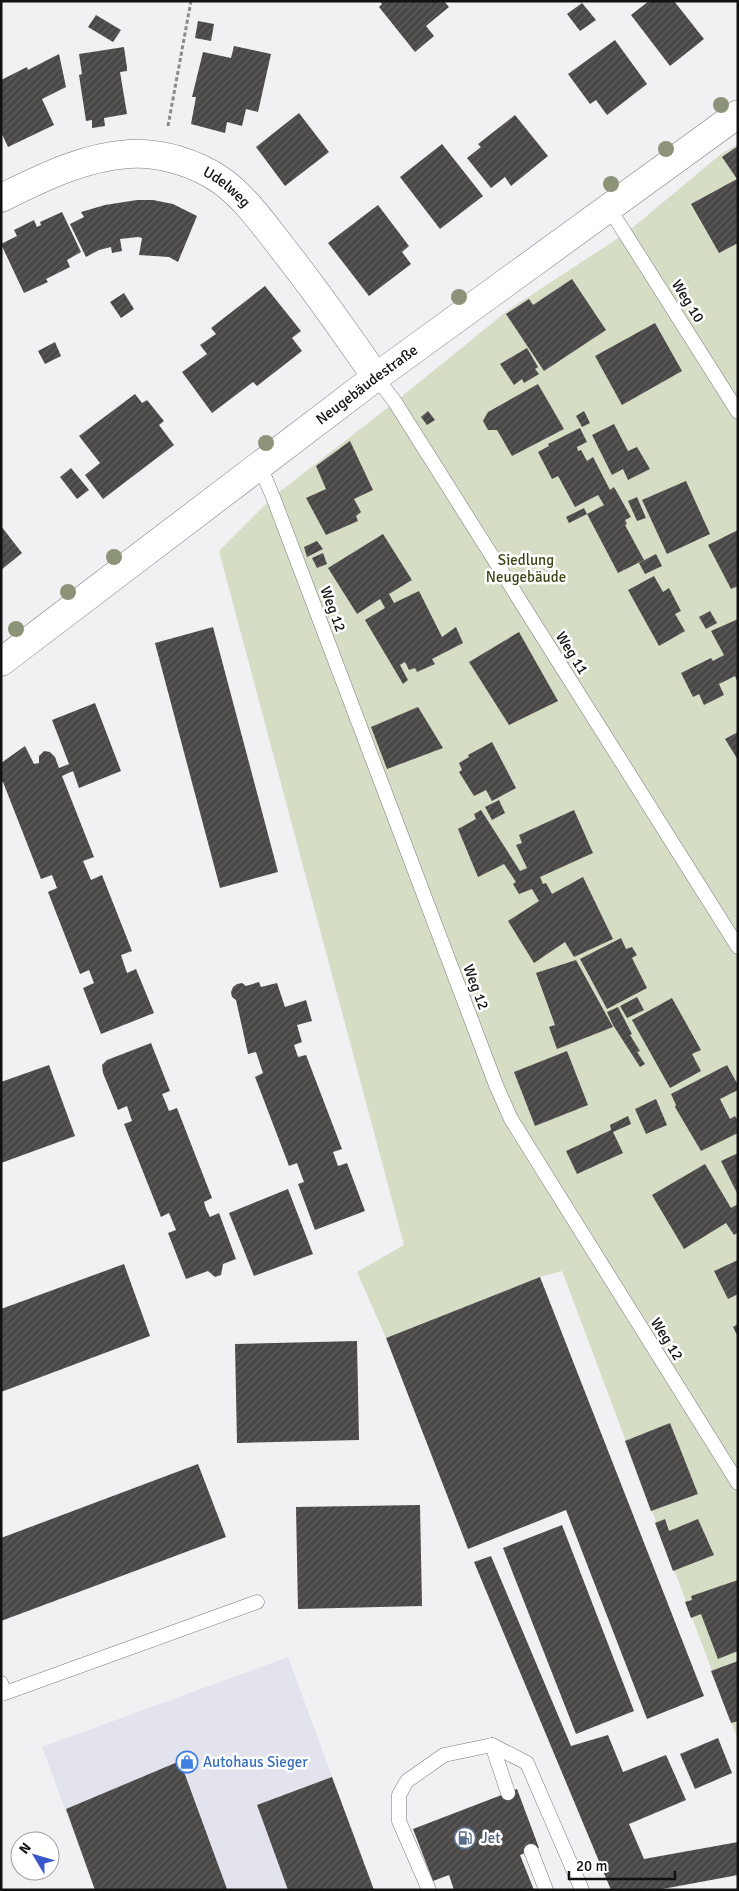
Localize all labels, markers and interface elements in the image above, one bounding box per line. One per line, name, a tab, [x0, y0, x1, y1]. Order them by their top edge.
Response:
street label: Udelweg	[200, 163, 254, 211]
street label: Weg 10	[668, 276, 708, 326]
street label: Neugebäudestraße	[312, 341, 421, 428]
park label: Siedlung Neugebäude	[486, 551, 566, 586]
street label: Weg 12	[316, 584, 350, 634]
street label: Weg 11	[552, 628, 592, 678]
street label: Weg 12	[459, 962, 493, 1012]
street label: Weg 12	[647, 1314, 687, 1364]
shop icon: Autohaus Sieger	[175, 1750, 199, 1774]
place label: Autohaus Sieger	[203, 1753, 308, 1771]
fuel station icon: Jet	[453, 1826, 477, 1850]
place label: Jet	[481, 1829, 501, 1847]
north arrow	[10, 1831, 60, 1881]
text: N	[15, 1839, 35, 1857]
scale bar	[569, 1848, 675, 1880]
text: 20 m	[576, 1857, 607, 1875]

